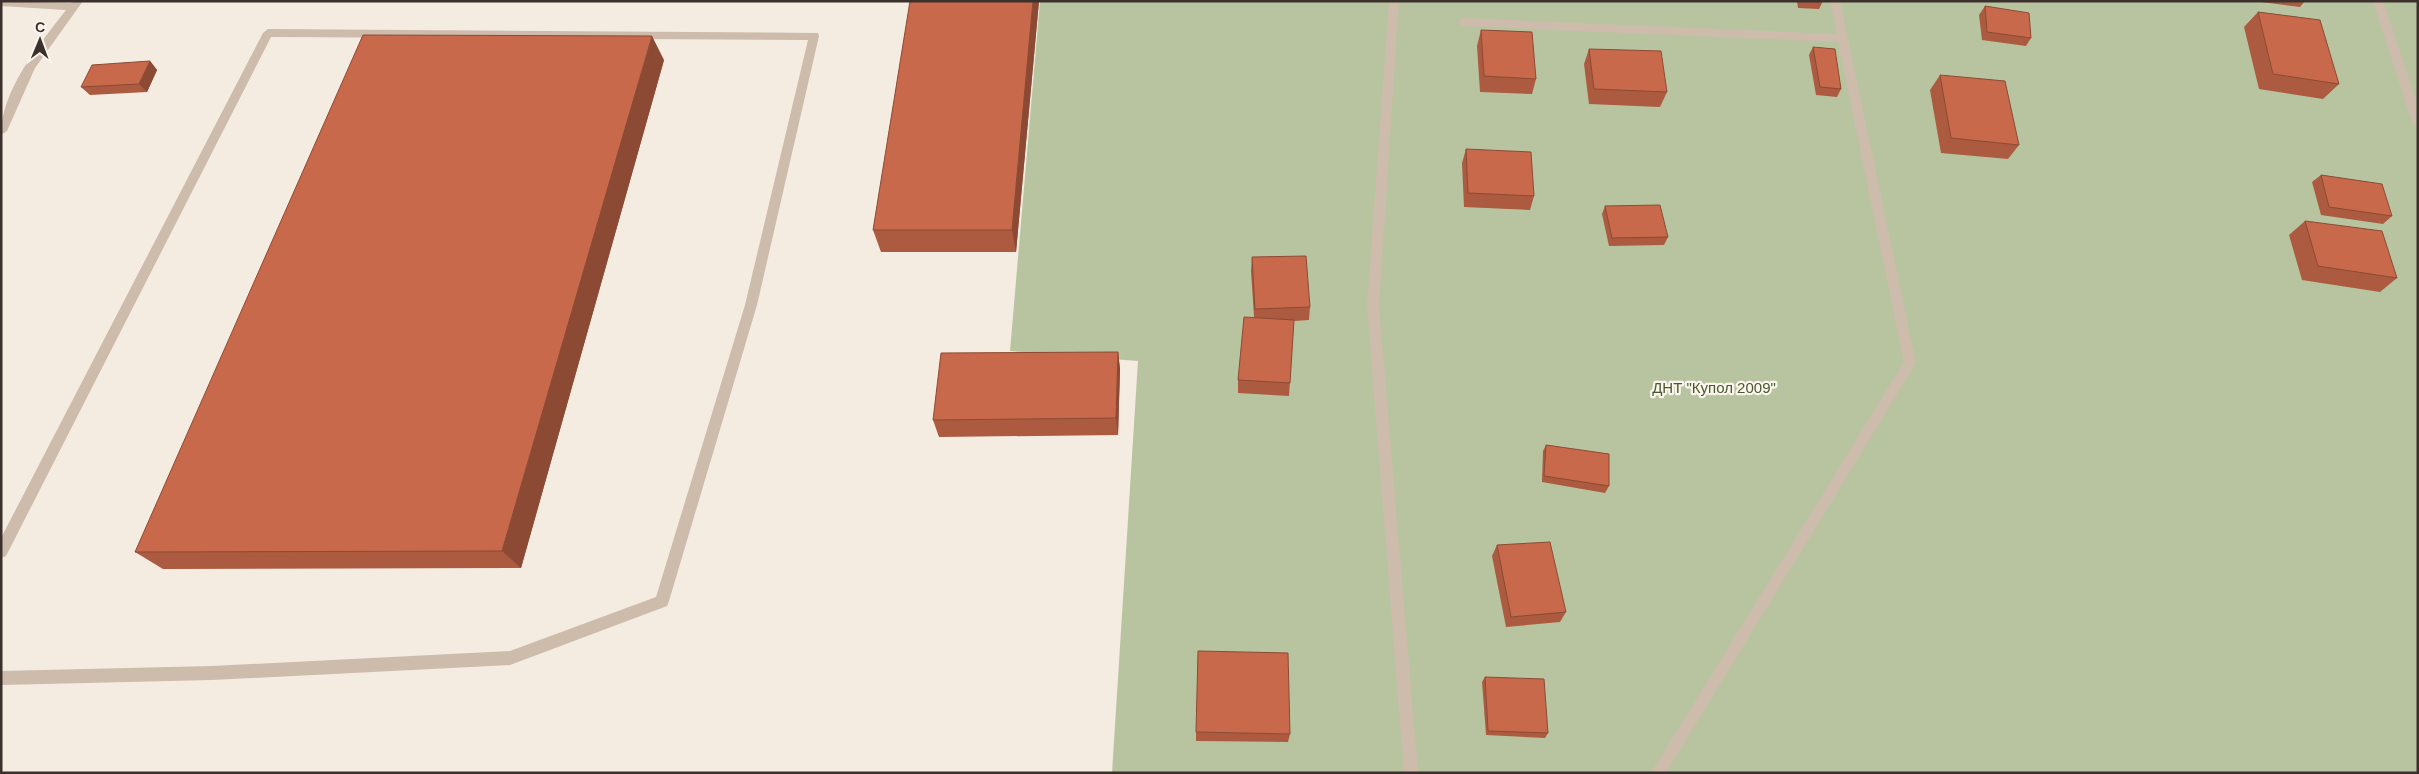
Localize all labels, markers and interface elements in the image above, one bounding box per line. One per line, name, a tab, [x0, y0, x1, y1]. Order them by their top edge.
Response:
north arrow	[15, 15, 65, 65]
text: С	[35, 19, 45, 35]
park label: ДНТ "Купол 2009"	[1652, 379, 1776, 396]

